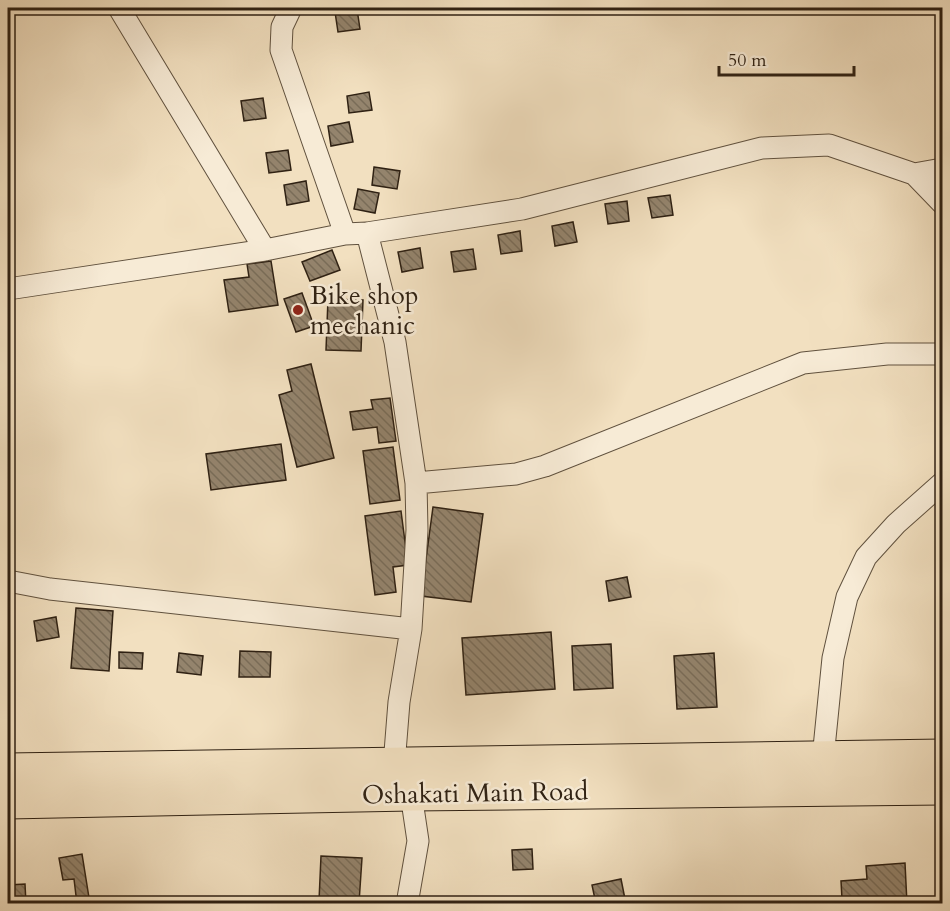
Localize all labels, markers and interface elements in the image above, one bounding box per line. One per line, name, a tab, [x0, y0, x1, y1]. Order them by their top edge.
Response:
scale bar	[719, 39, 854, 77]
text: 50 m	[728, 48, 767, 73]
place label: Bike shop mechanic	[310, 278, 419, 343]
marker: Bike shop mechanic	[291, 303, 305, 317]
street label: Oshakati Main Road	[362, 774, 589, 812]

